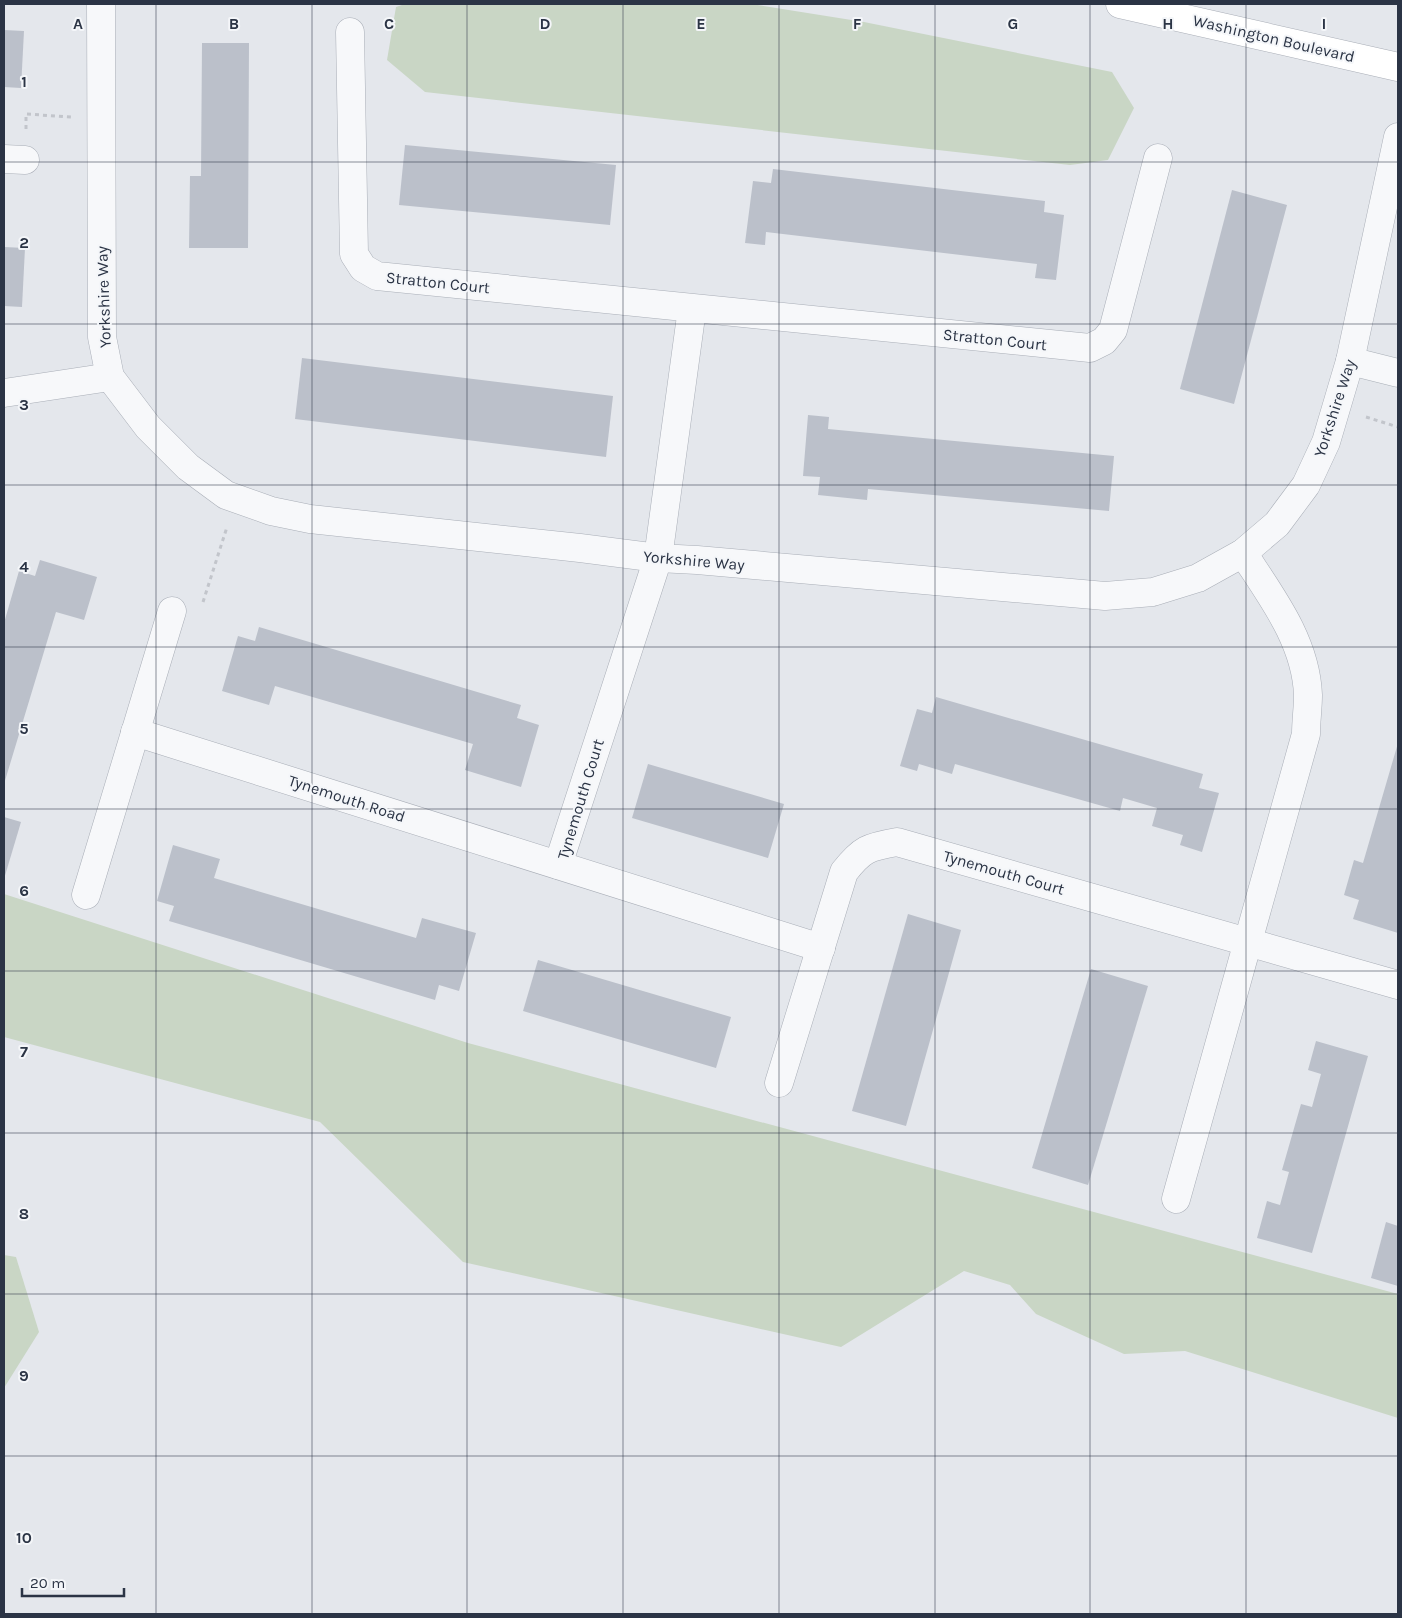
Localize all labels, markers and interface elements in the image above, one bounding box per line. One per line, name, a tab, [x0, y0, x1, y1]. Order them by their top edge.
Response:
street label: Washington Boulevard	[1191, 11, 1357, 66]
text: A	[73, 14, 83, 33]
text: B	[229, 14, 239, 33]
text: C	[384, 14, 394, 33]
text: D	[540, 14, 551, 33]
text: E	[696, 14, 706, 33]
text: F	[853, 14, 862, 33]
text: G	[1008, 14, 1018, 33]
text: H	[1162, 14, 1174, 33]
text: I	[1322, 14, 1326, 33]
text: 1	[21, 72, 27, 91]
text: 2	[19, 233, 29, 252]
street label: Yorkshire Way	[92, 245, 115, 348]
street label: Stratton Court	[385, 268, 491, 297]
street label: Stratton Court	[942, 325, 1048, 354]
street label: Yorkshire Way	[1310, 356, 1359, 460]
text: 3	[19, 395, 29, 414]
street label: Yorkshire Way	[642, 547, 746, 574]
text: 4	[19, 557, 29, 576]
text: 5	[19, 719, 29, 738]
street label: Tynemouth Court	[553, 737, 608, 862]
street label: Tynemouth Road	[286, 771, 408, 826]
street label: Tynemouth Court	[941, 846, 1067, 899]
text: 6	[19, 881, 29, 900]
text: 7	[20, 1042, 28, 1061]
text: 8	[19, 1204, 29, 1223]
text: 9	[19, 1366, 29, 1385]
text: 10	[16, 1528, 32, 1547]
scale bar	[22, 1566, 125, 1598]
text: 20 m	[30, 1574, 65, 1592]

